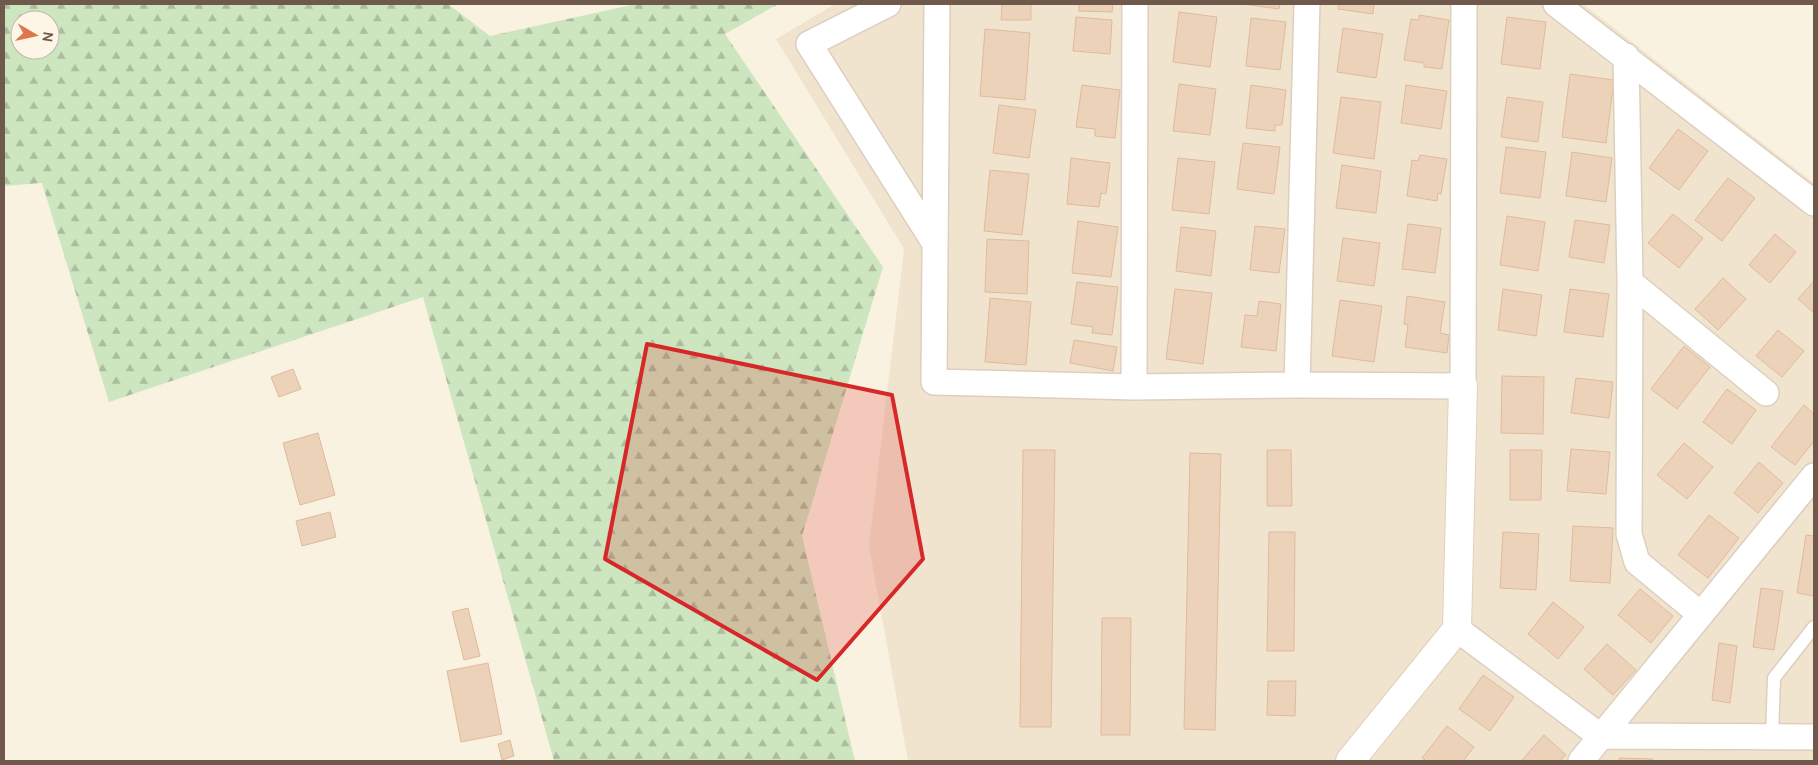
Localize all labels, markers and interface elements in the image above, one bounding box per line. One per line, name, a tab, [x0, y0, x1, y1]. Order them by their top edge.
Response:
north arrow	[10, 10, 60, 60]
text: N	[38, 31, 58, 43]

